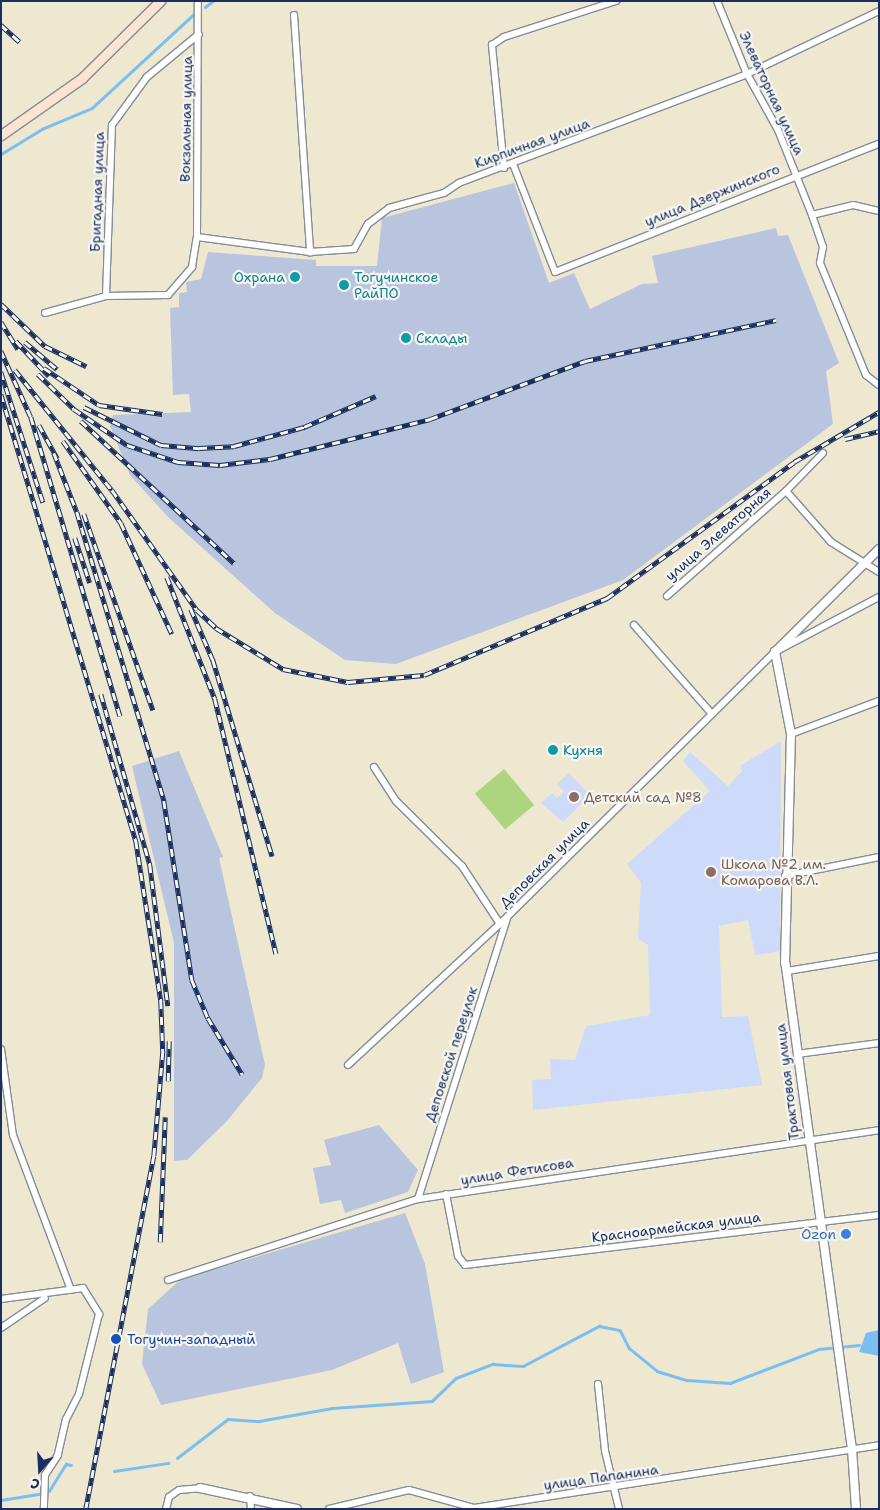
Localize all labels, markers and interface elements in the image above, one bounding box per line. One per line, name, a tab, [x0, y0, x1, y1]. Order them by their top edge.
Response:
street label: Элеваторная улица	[736, 29, 808, 157]
street label: Вокзальная улица	[176, 56, 196, 182]
street label: Кирпичная улица	[472, 114, 592, 172]
street label: Бригадная улица	[86, 131, 108, 253]
street label: улица Дзержинского	[642, 160, 782, 230]
place label: Охрана	[234, 269, 285, 285]
place label: Тогучинское РайПО	[354, 269, 439, 302]
marker: Охрана	[289, 271, 301, 283]
marker: Тогучинское РайПО	[338, 279, 350, 291]
place label: Склады	[416, 330, 467, 346]
marker: Склады	[400, 332, 412, 344]
street label: улица Элеваторная	[662, 484, 774, 584]
place label: Кухня	[563, 742, 603, 758]
marker: Кухня	[547, 744, 559, 756]
place label: Детский сад №8	[584, 789, 702, 805]
marker: Детский сад №8	[568, 791, 580, 803]
street label: Деповская улица	[496, 815, 592, 911]
place label: Школа №2 им. Комарова В.Л.	[721, 856, 826, 889]
marker: Школа №2 им. Комарова В.Л.	[705, 866, 717, 878]
street label: Деповской переулок	[421, 984, 481, 1124]
street label: Трактовая улица	[772, 1023, 802, 1141]
street label: улица Фетисова	[459, 1154, 575, 1188]
street label: Красноармейская улица	[591, 1208, 761, 1246]
place label: Ozon	[801, 1226, 836, 1242]
marker: Ozon	[840, 1228, 852, 1240]
place label: Тогучин-западный	[127, 1331, 255, 1347]
marker: Тогучин-западный	[109, 1332, 123, 1346]
north arrow	[15, 1445, 65, 1495]
street label: улица Папанина	[543, 1461, 659, 1493]
text: С	[28, 1474, 42, 1494]

